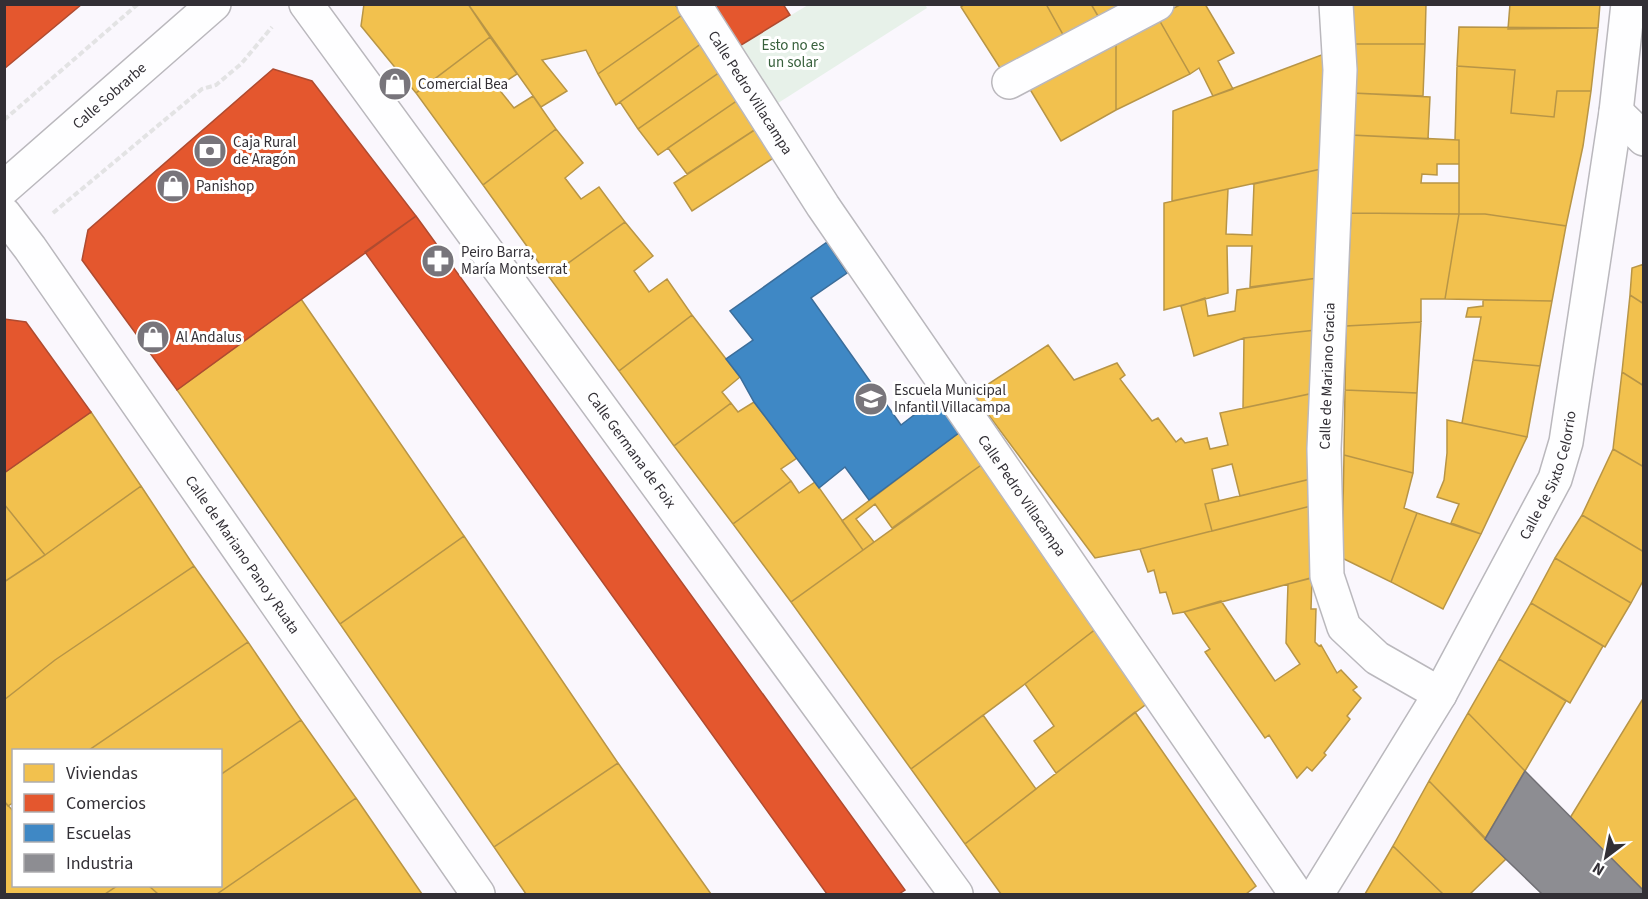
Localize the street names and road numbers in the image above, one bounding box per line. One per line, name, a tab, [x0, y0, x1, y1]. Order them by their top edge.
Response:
street label: Calle Pedro Villacampa	[703, 27, 798, 159]
street label: Calle Sobrarbe	[68, 58, 151, 134]
street label: Calle de Mariano Gracia	[1314, 302, 1341, 450]
street label: Calle Germana de Foix	[582, 388, 681, 513]
street label: Calle de Sixto Celorrio	[1514, 409, 1582, 544]
street label: Calle Pedro Villacampa	[972, 431, 1071, 561]
street label: Calle de Mariano Pano y Ruata	[180, 471, 305, 638]

